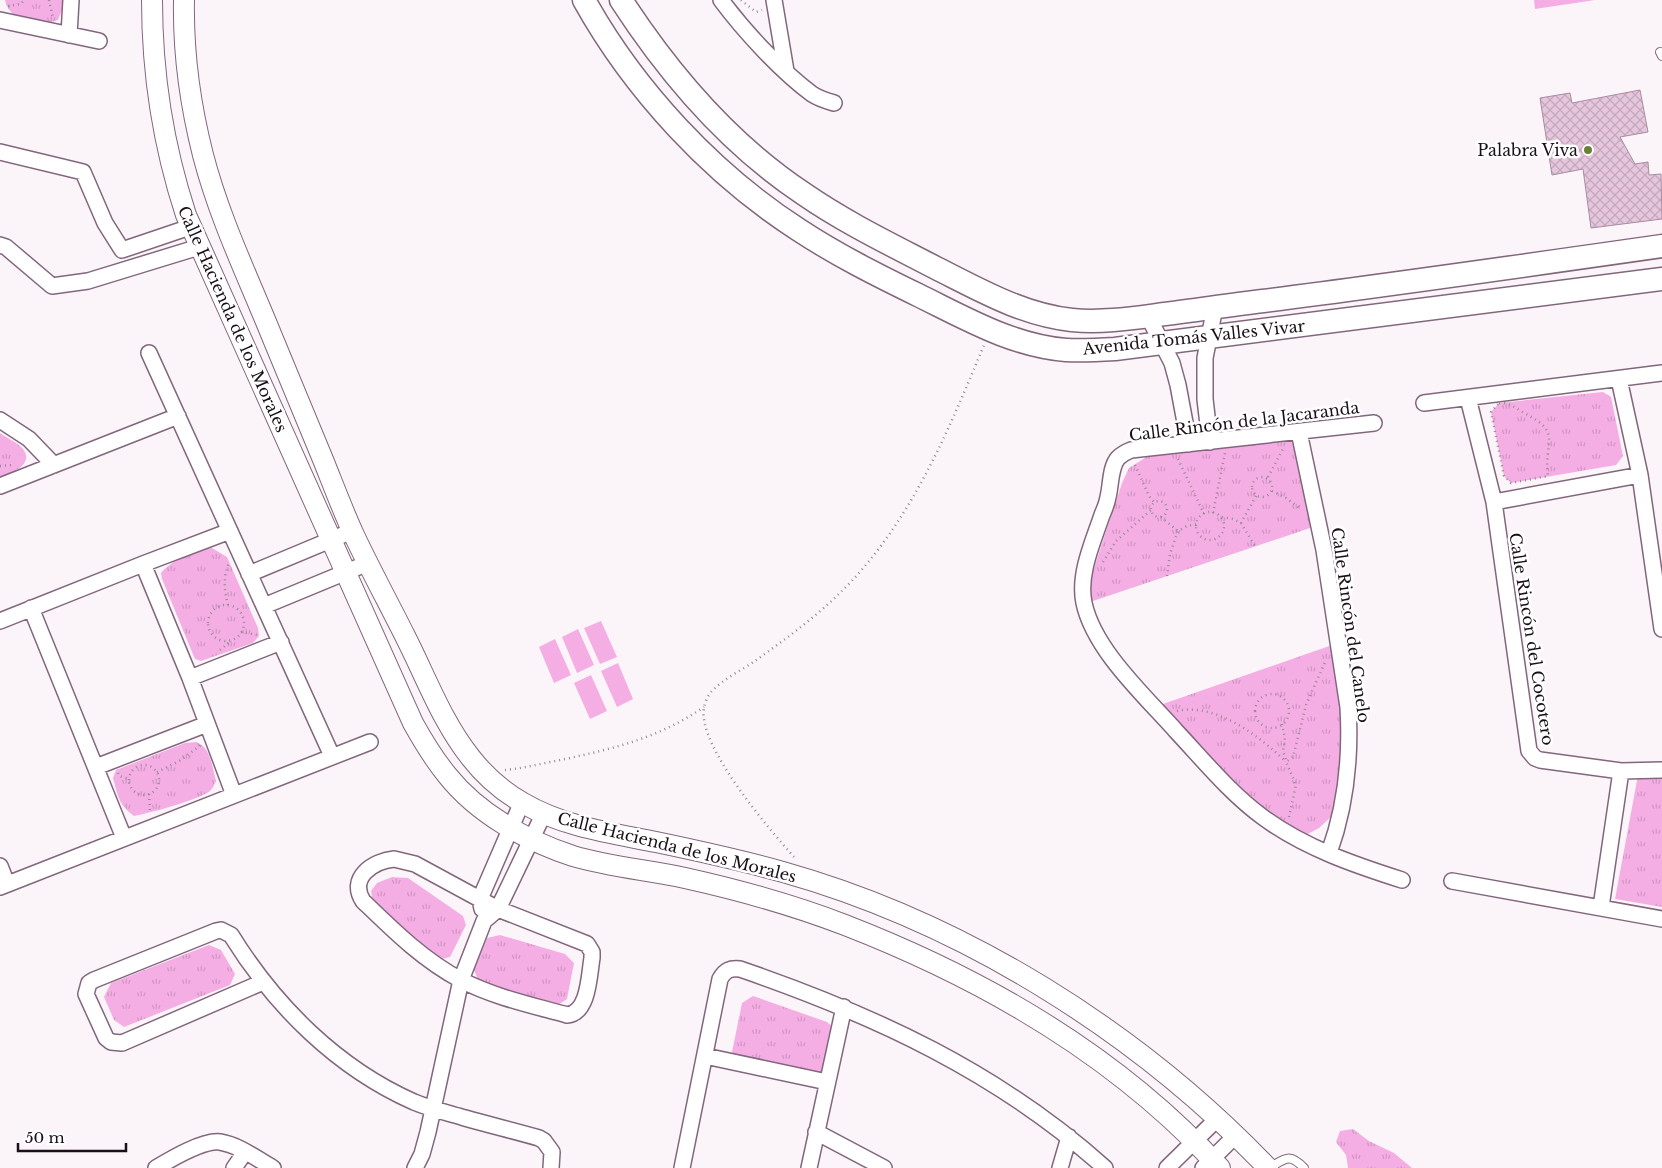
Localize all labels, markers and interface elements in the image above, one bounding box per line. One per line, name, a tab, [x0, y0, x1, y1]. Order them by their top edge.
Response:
place label: Palabra Viva	[1477, 140, 1578, 160]
marker: Palabra Viva	[1582, 144, 1594, 156]
street label: Calle Hacienda de los Morales	[174, 203, 292, 435]
street label: Avenida Tomás Valles Vivar	[1081, 315, 1306, 359]
street label: Calle Rincón de la Jacaranda	[1128, 397, 1360, 445]
street label: Calle Rincón del Canelo	[1327, 526, 1375, 724]
street label: Calle Rincón del Cocotero	[1505, 531, 1559, 747]
street label: Calle Hacienda de los Morales	[555, 808, 799, 886]
scale bar	[18, 1120, 125, 1152]
text: 50 m	[25, 1128, 65, 1147]

